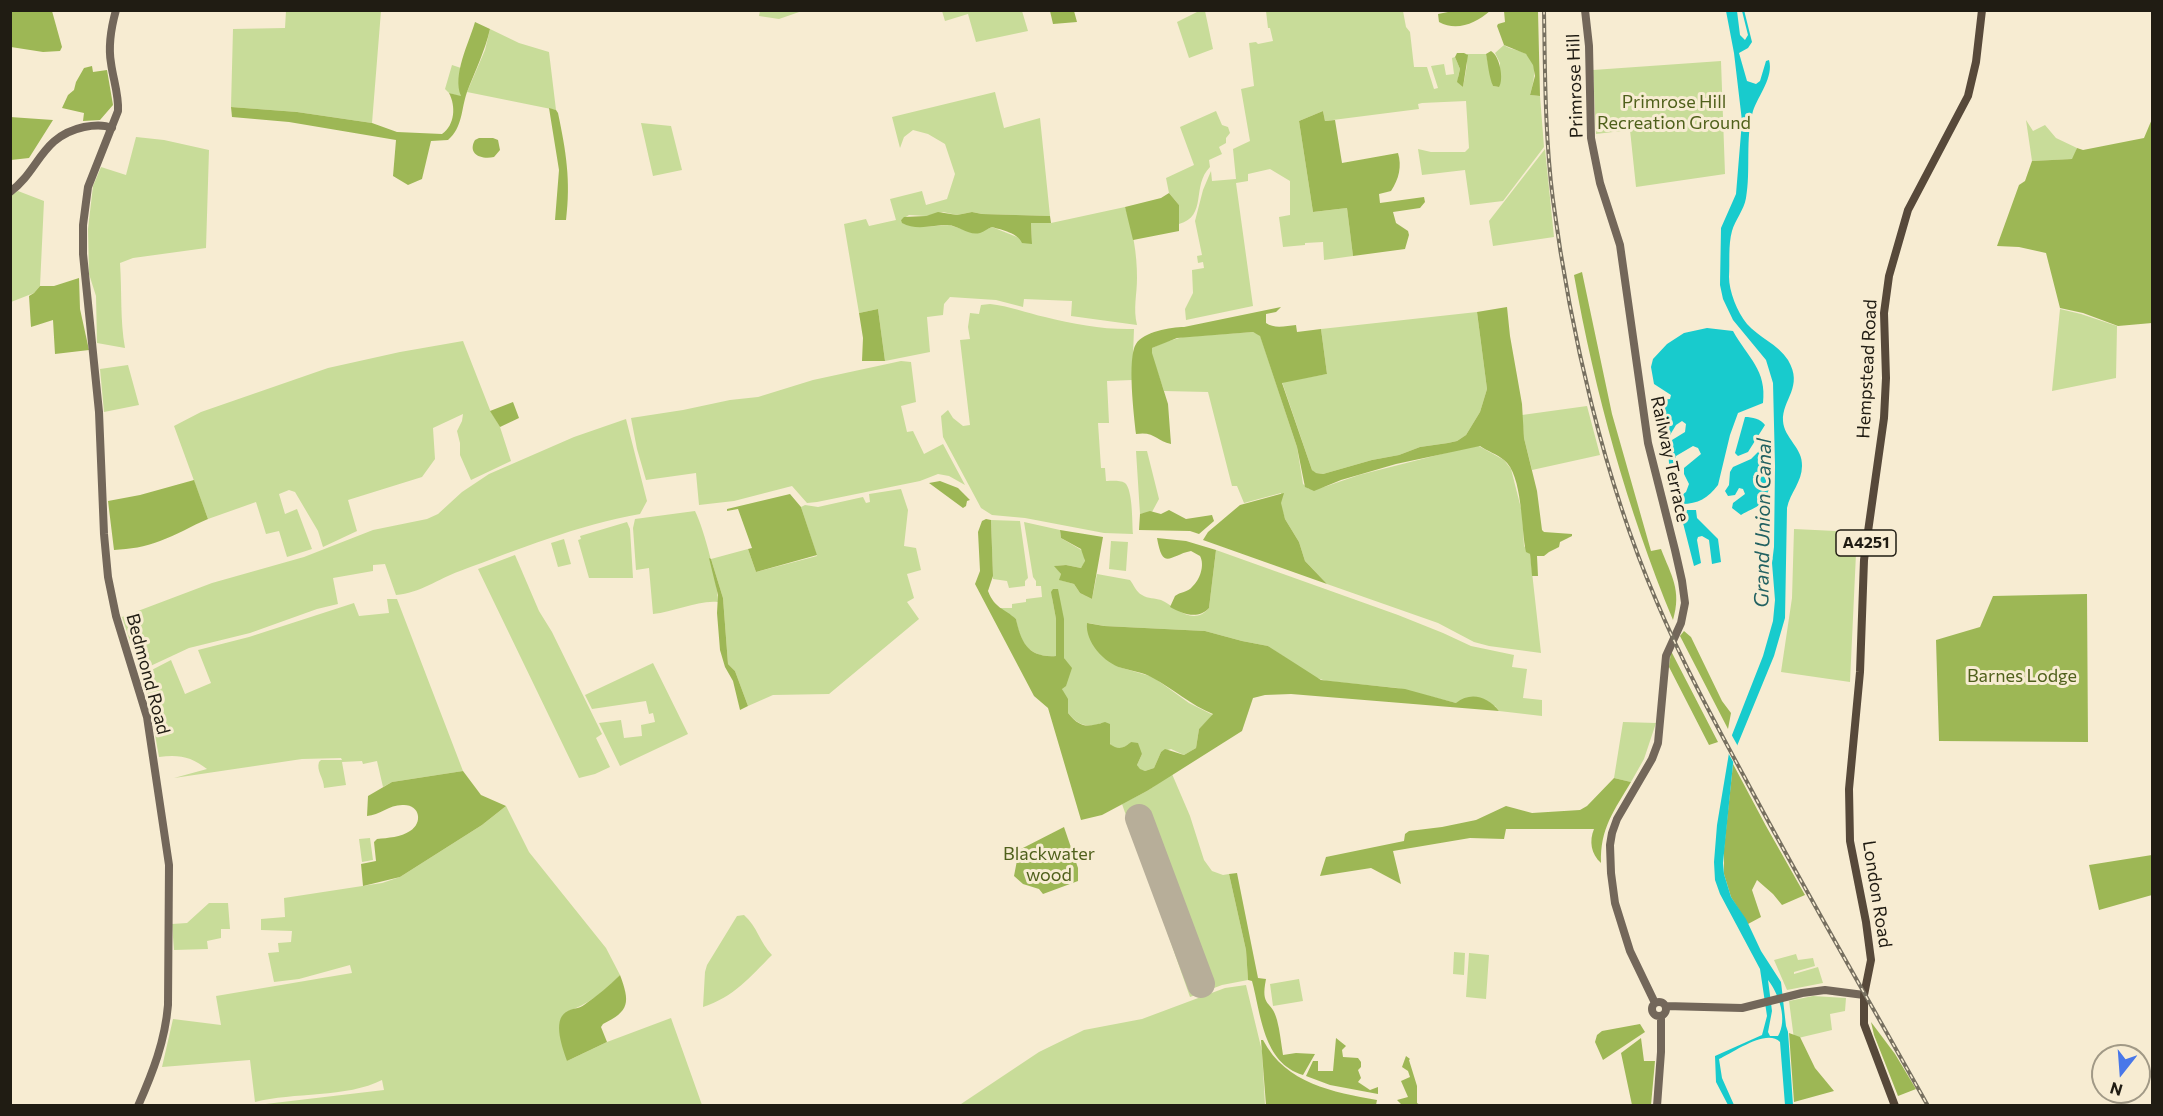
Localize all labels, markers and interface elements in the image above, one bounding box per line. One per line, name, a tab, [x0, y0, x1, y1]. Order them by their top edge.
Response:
street label: Primrose Hill	[1562, 33, 1588, 139]
park label: Primrose Hill Recreation Ground	[1597, 91, 1751, 134]
street label: Hempstead Road	[1853, 299, 1881, 439]
street label: Railway Terrace	[1646, 394, 1694, 524]
water label: Grand Union Canal	[1750, 438, 1776, 608]
road number: A4251	[1836, 530, 1896, 556]
street label: Bedmond Road	[122, 611, 174, 737]
park label: Barnes Lodge	[1967, 665, 2077, 687]
street label: London Road	[1858, 839, 1896, 949]
park label: Blackwater wood	[1003, 843, 1095, 886]
north arrow	[2091, 1044, 2151, 1104]
text: N	[2108, 1079, 2125, 1101]

